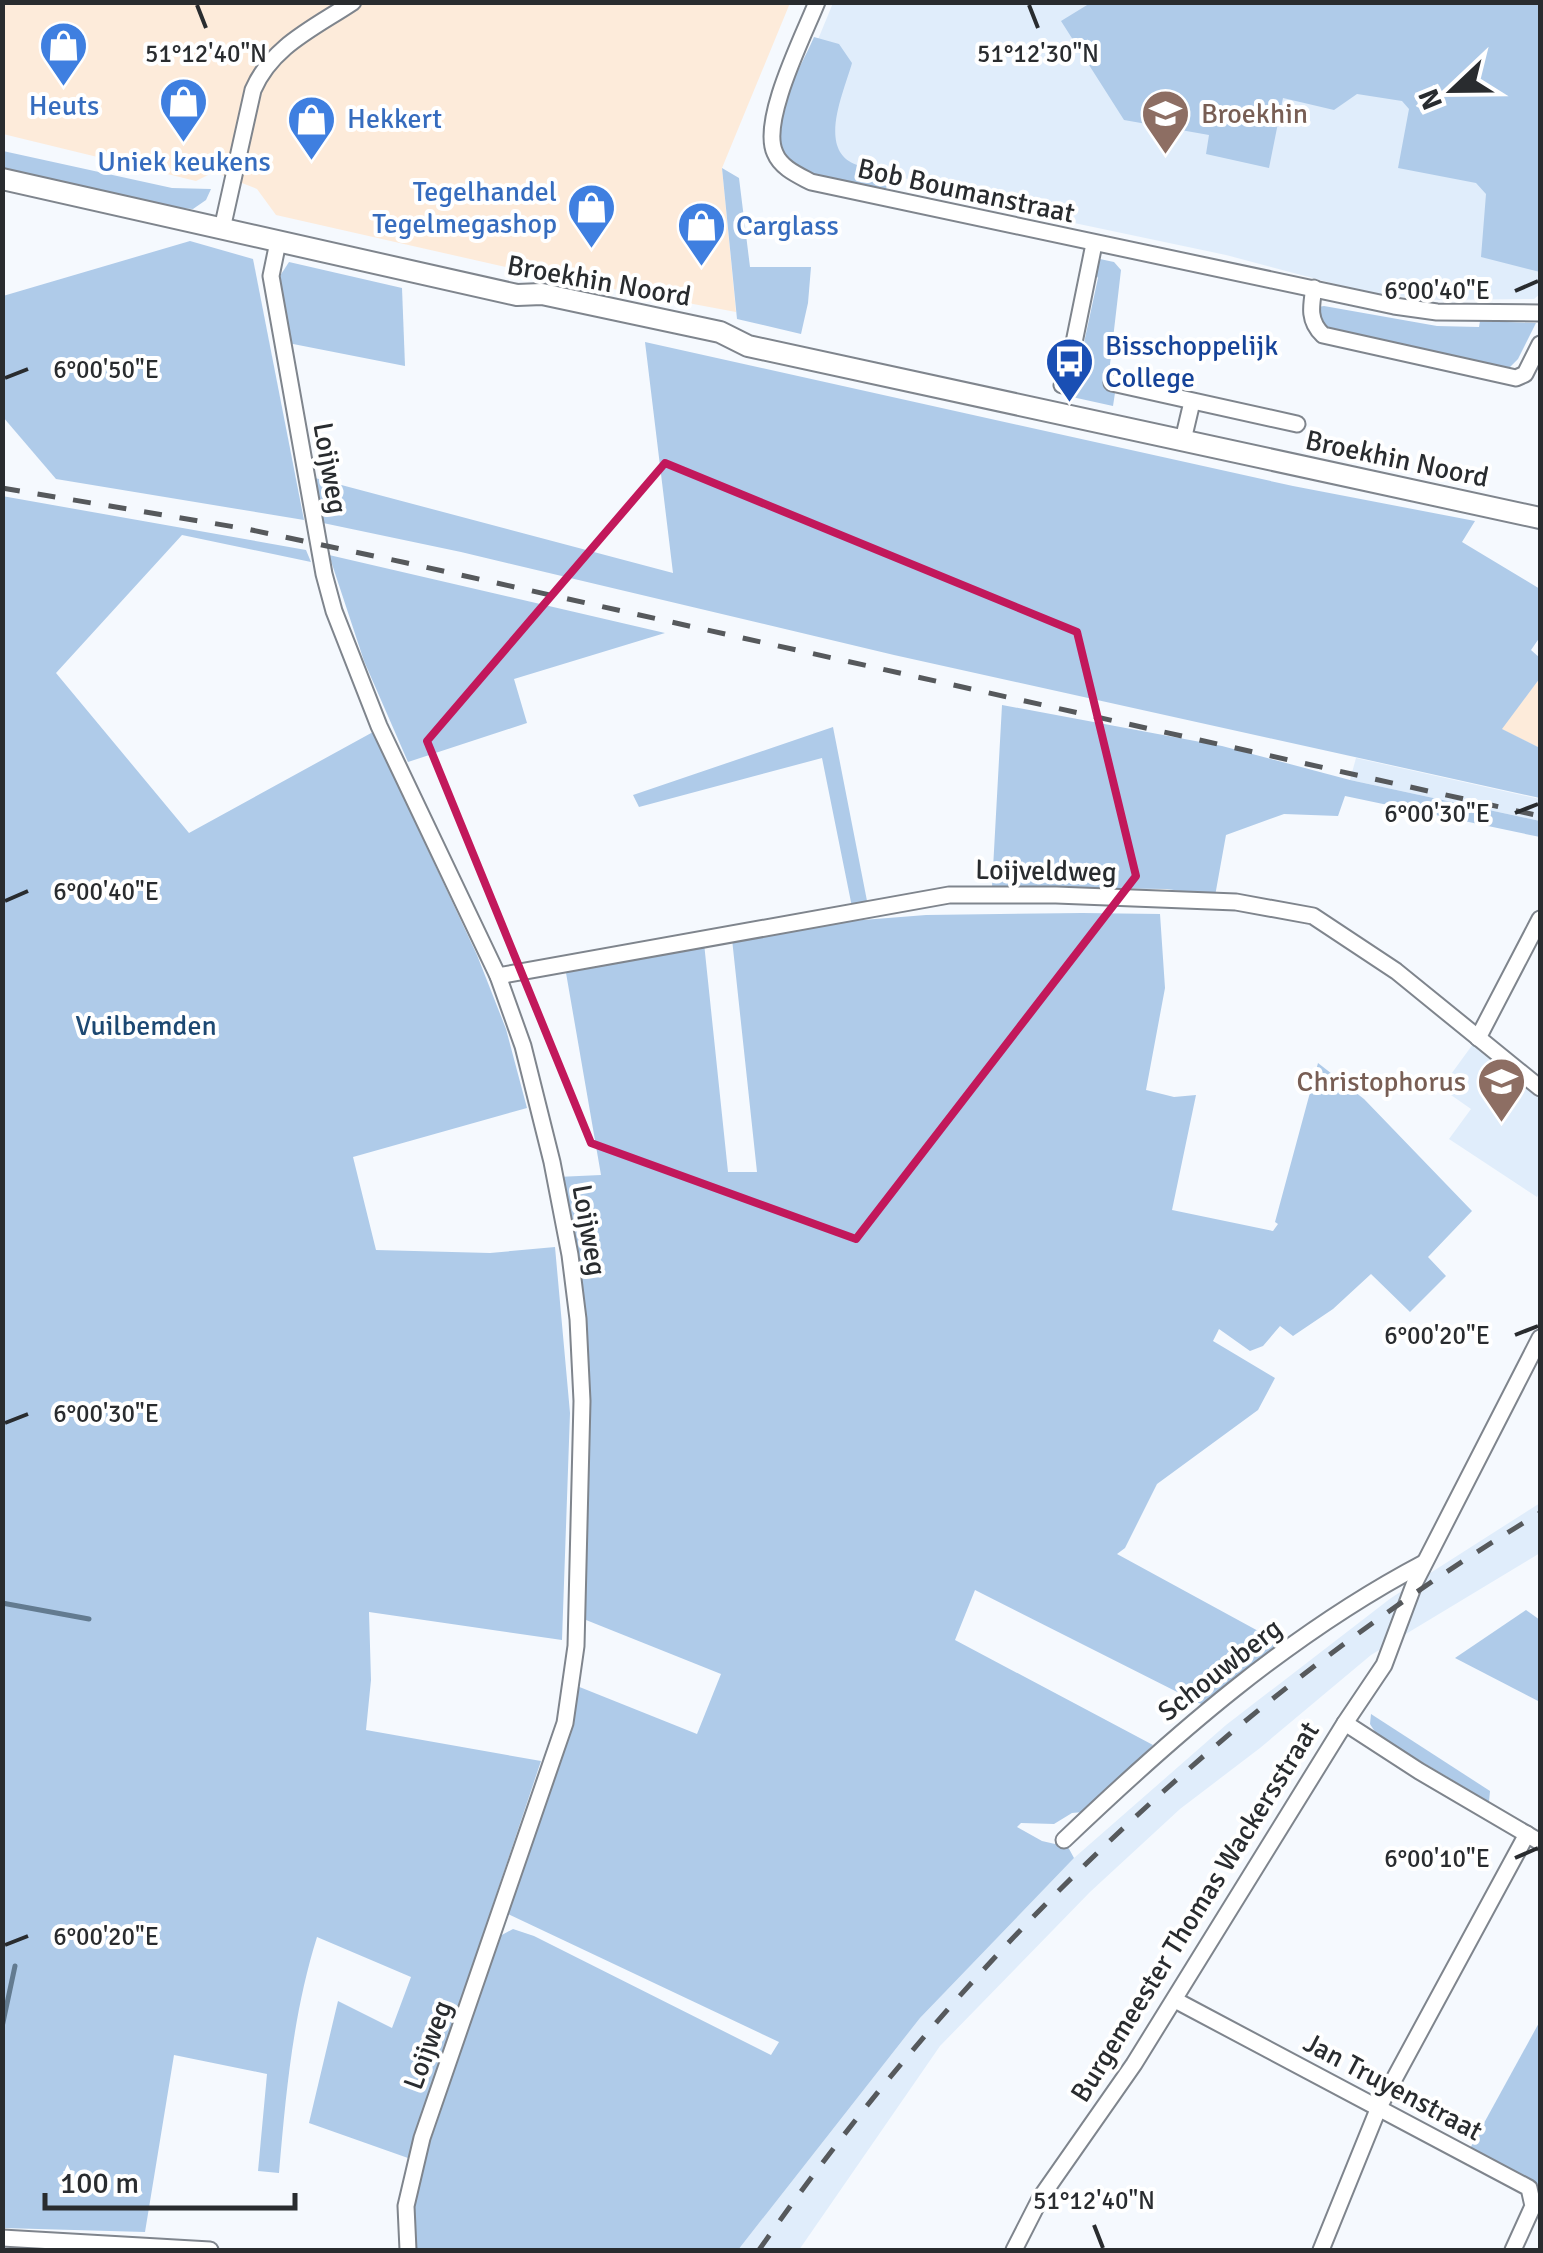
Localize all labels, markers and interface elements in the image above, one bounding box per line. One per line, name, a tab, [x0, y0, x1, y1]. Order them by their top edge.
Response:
shop icon: Heuts	[38, 20, 90, 88]
text: 51°12'40"N	[145, 38, 267, 69]
text: 51°12'30"N	[977, 38, 1099, 69]
north arrow	[1403, 40, 1503, 140]
shop icon: Uniek keukens	[158, 76, 210, 144]
text: N	[1411, 84, 1450, 114]
school or university icon: Broekhin	[1140, 88, 1192, 156]
place label: Heuts	[29, 89, 99, 123]
shop icon: Hekkert	[286, 93, 338, 161]
place label: Broekhin	[1201, 97, 1308, 131]
place label: Hekkert	[347, 102, 442, 136]
place label: Uniek keukens	[97, 145, 271, 179]
street label: Bob Boumanstraat	[854, 151, 1078, 231]
place label: Tegelhandel Tegelmegashop	[372, 175, 557, 241]
shop icon: Tegelhandel Tegelmegashop	[566, 182, 618, 250]
shop icon: Carglass	[675, 200, 727, 268]
place label: Carglass	[736, 209, 839, 243]
street label: Broekhin Noord	[504, 248, 694, 314]
text: 6°00'40"E	[1384, 275, 1490, 306]
place label: Bisschoppelijk College	[1105, 329, 1278, 395]
bus stop icon: Bisschoppelijk College	[1044, 336, 1096, 404]
text: 6°00'50"E	[53, 354, 159, 385]
street label: Loijweg	[305, 420, 355, 516]
street label: Broekhin Noord	[1302, 423, 1492, 495]
text: 6°00'30"E	[1384, 798, 1490, 829]
street label: Loijveldweg	[975, 853, 1117, 889]
text: 6°00'40"E	[53, 876, 159, 907]
park label: Vuilbemden	[75, 1009, 217, 1043]
school or university icon: Christophorus	[1475, 1056, 1527, 1124]
place label: Christophorus	[1297, 1065, 1466, 1099]
street label: Loijweg	[564, 1182, 614, 1278]
text: 6°00'20"E	[1384, 1320, 1490, 1351]
text: 6°00'30"E	[53, 1398, 159, 1429]
street label: Schouwberg	[1151, 1611, 1289, 1729]
street label: Burgemeester Thomas Wackersstraat	[1063, 1715, 1327, 2109]
text: 6°00'10"E	[1384, 1843, 1490, 1874]
text: 6°00'20"E	[53, 1921, 159, 1952]
street label: Loijweg	[396, 1996, 460, 2094]
street label: Jan Truyenstraat	[1298, 2026, 1488, 2148]
scale bar	[45, 2148, 295, 2210]
text: 100 m	[60, 2165, 139, 2202]
text: 51°12'40"N	[1033, 2185, 1155, 2216]

